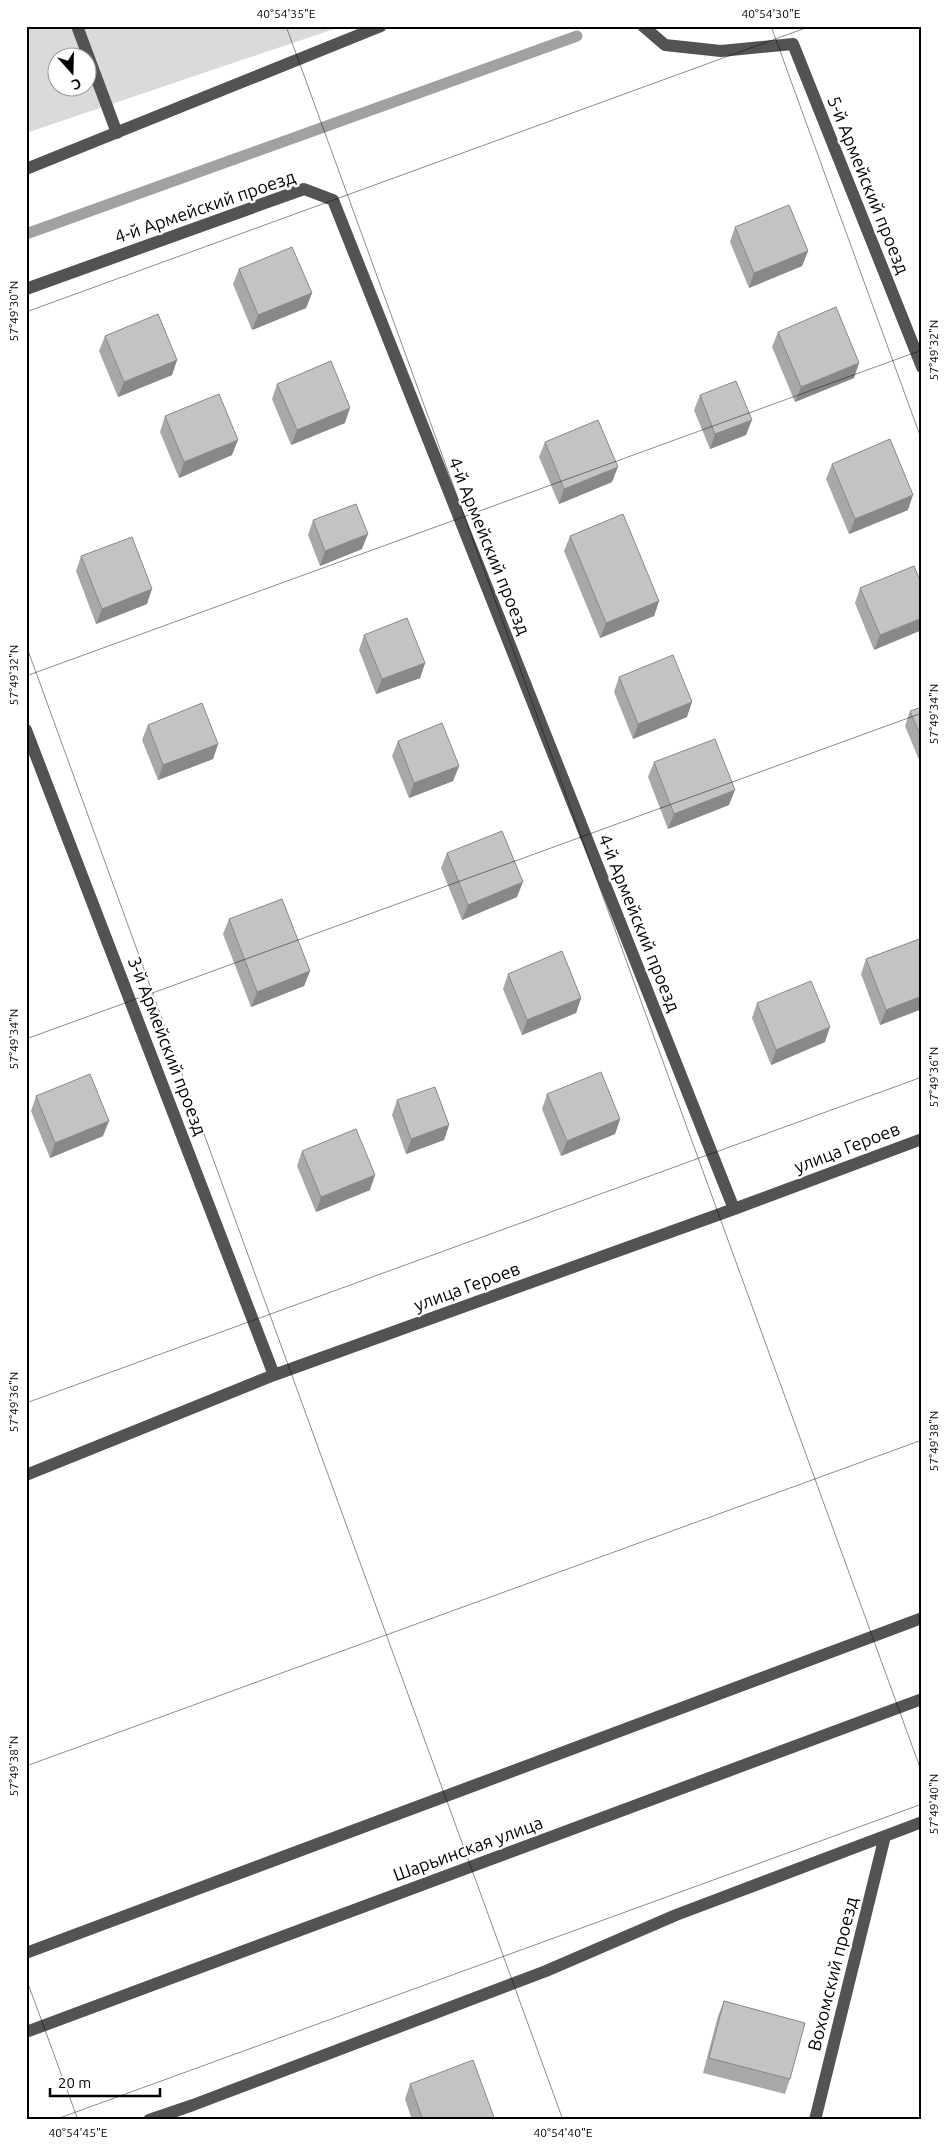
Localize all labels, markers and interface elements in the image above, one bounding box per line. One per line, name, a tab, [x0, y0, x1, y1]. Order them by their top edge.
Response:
text: 40°54'35"E	[257, 7, 316, 20]
text: 40°54'30"E	[742, 7, 801, 20]
north arrow	[48, 48, 98, 98]
text: С	[69, 75, 83, 93]
street label: 5-й Армейский проезд	[824, 93, 914, 277]
street label: 4-й Армейский проезд	[112, 166, 298, 246]
text: 57°49'30"N	[7, 281, 20, 341]
text: 57°49'32"N	[927, 320, 940, 380]
street label: 4-й Армейский проезд	[445, 454, 535, 638]
text: 57°49'32"N	[7, 645, 20, 705]
text: 57°49'34"N	[927, 684, 940, 744]
street label: 4-й Армейский проезд	[595, 831, 685, 1015]
street label: 3-й Армейский проезд	[125, 954, 211, 1138]
text: 57°49'34"N	[7, 1009, 20, 1069]
text: 57°49'36"N	[927, 1047, 940, 1107]
street label: улица Героев	[791, 1118, 902, 1176]
street label: улица Героев	[411, 1258, 522, 1315]
text: 57°49'36"N	[7, 1372, 20, 1432]
text: 57°49'38"N	[927, 1411, 940, 1471]
text: 57°49'38"N	[7, 1736, 20, 1796]
text: 57°49'40"N	[927, 1774, 940, 1834]
street label: Шарьинская улица	[390, 1812, 545, 1884]
street label: Вохомский проезд	[803, 1894, 861, 2053]
scale bar	[50, 2066, 160, 2098]
text: 20 m	[58, 2074, 91, 2091]
text: 40°54'45"E	[49, 2126, 108, 2139]
text: 40°54'40"E	[534, 2126, 593, 2139]

